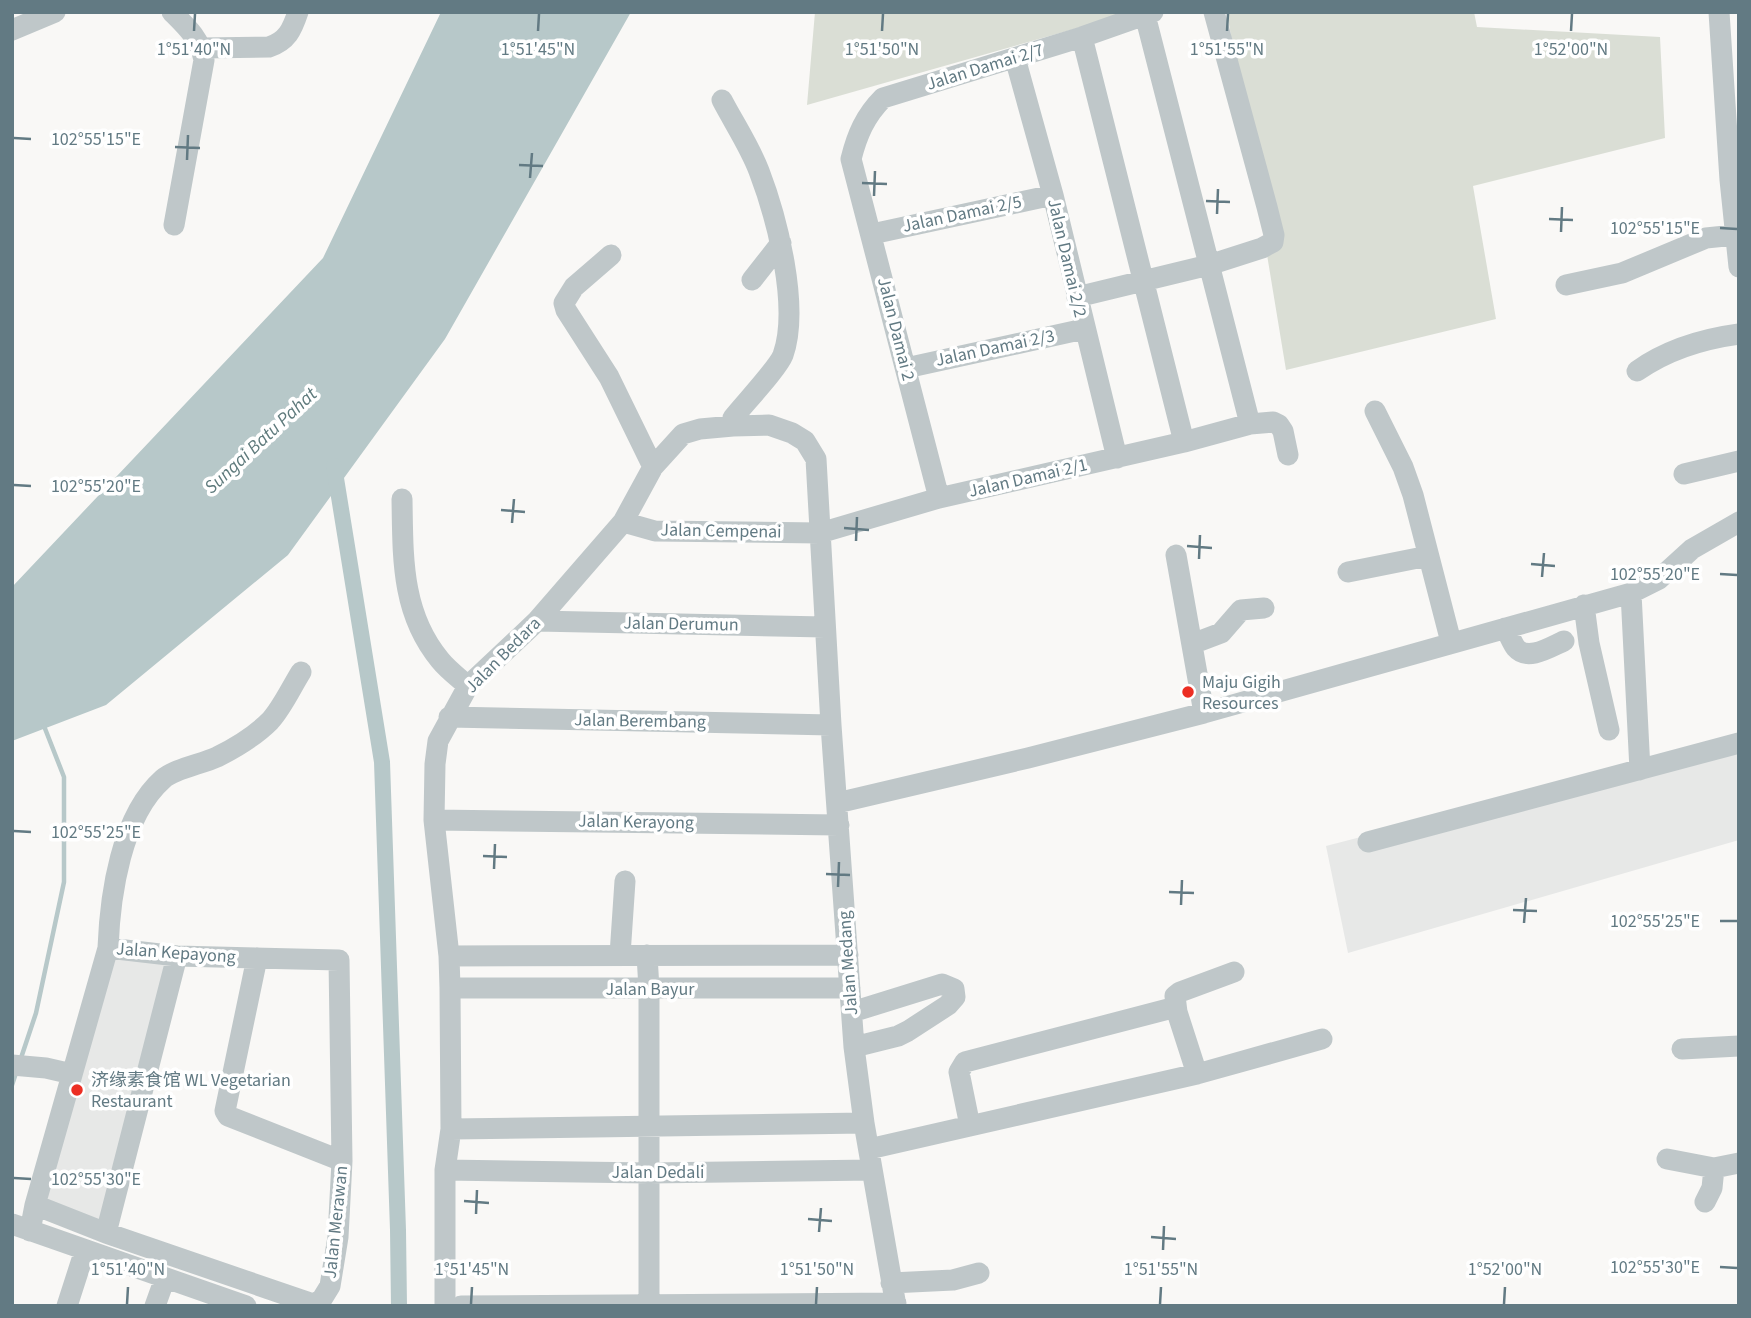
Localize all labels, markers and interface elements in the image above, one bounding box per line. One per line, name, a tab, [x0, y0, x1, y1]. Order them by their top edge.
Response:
text: 1°51'40"N	[157, 37, 231, 62]
text: 1°51'45"N	[501, 37, 575, 62]
text: 1°51'50"N	[845, 37, 919, 62]
street label: Jalan Damai 2/7	[923, 37, 1047, 97]
text: 1°51'55"N	[1190, 37, 1264, 62]
text: 1°52'00"N	[1534, 37, 1608, 62]
text: 102°55'15"E	[51, 127, 141, 152]
street label: Jalan Damai 2/5	[900, 189, 1024, 239]
street label: Jalan Damai 2/2	[1041, 196, 1093, 320]
text: 102°55'15"E	[1610, 216, 1700, 241]
street label: Jalan Damai 2	[871, 275, 921, 383]
street label: Jalan Damai 2/3	[933, 323, 1057, 373]
water label: Sungai Batu Pahat	[199, 381, 324, 500]
street label: Jalan Damai 2/1	[966, 452, 1090, 504]
text: 102°55'20"E	[51, 474, 141, 499]
street label: Jalan Cempenai	[660, 517, 782, 545]
text: 102°55'20"E	[1610, 562, 1700, 587]
street label: Jalan Derumun	[623, 610, 739, 638]
street label: Jalan Bedara	[459, 611, 547, 699]
place label: Maju Gigih Resources	[1202, 670, 1281, 716]
marker: Maju Gigih Resources	[1180, 684, 1196, 700]
street label: Jalan Berembang	[574, 707, 706, 735]
street label: Jalan Kerayong	[578, 808, 694, 836]
text: 102°55'25"E	[51, 820, 141, 845]
text: 102°55'25"E	[1610, 909, 1700, 934]
street label: Jalan Medang	[832, 910, 864, 1016]
street label: Jalan Kepayong	[115, 936, 237, 970]
street label: Jalan Bayur	[606, 977, 695, 1002]
place label: 济缘素食馆 WL Vegetarian Restaurant	[91, 1068, 291, 1114]
marker: 济缘素食馆 WL Vegetarian Restaurant	[69, 1082, 85, 1098]
street label: Jalan Dedali	[612, 1160, 704, 1185]
street label: Jalan Merawan	[318, 1164, 354, 1280]
text: 102°55'30"E	[51, 1167, 141, 1192]
text: 102°55'30"E	[1610, 1255, 1700, 1280]
text: 1°51'40"N	[91, 1257, 165, 1282]
text: 1°51'45"N	[435, 1257, 509, 1282]
text: 1°51'50"N	[780, 1257, 854, 1282]
text: 1°51'55"N	[1124, 1257, 1198, 1282]
text: 1°52'00"N	[1468, 1257, 1542, 1282]

